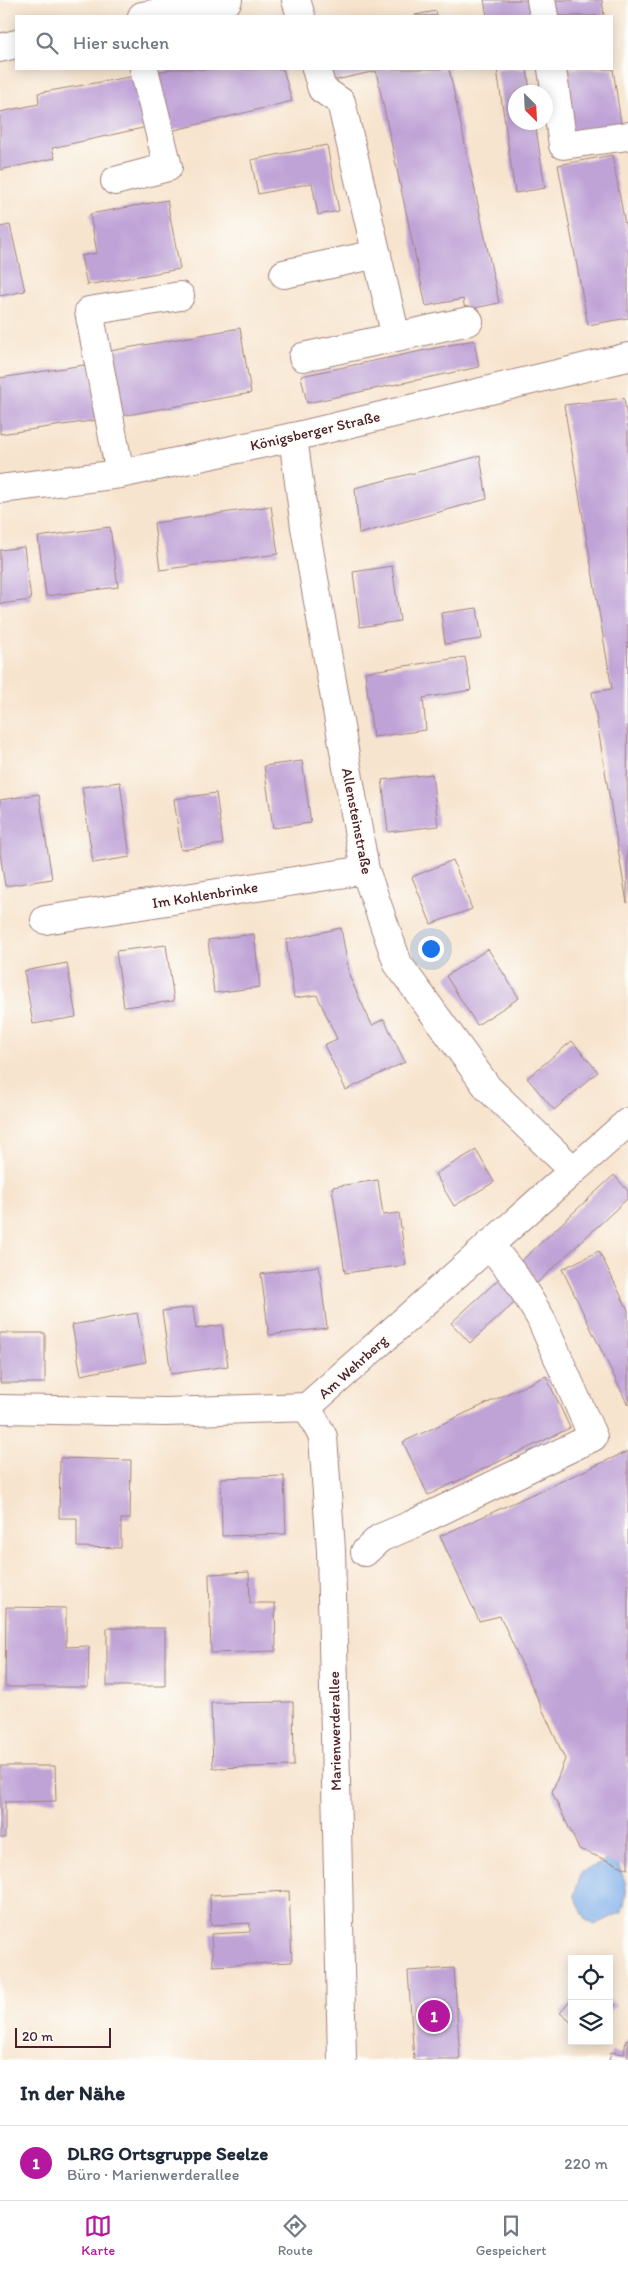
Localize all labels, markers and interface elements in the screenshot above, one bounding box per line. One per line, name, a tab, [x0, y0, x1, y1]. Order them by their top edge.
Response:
search box	[15, 15, 613, 70]
icon: search	[33, 29, 61, 57]
text: Hier suchen	[73, 31, 169, 54]
north arrow	[508, 85, 553, 130]
street label: Königsberger Straße	[248, 407, 382, 455]
street label: Allensteinstraße	[338, 766, 376, 876]
street label: Im Kohlenbrinke	[151, 878, 259, 912]
your location	[418, 936, 444, 962]
street label: Am Wehrberg	[315, 1331, 392, 1403]
street label: Marienwerderallee	[325, 1671, 345, 1791]
map controls	[568, 1955, 613, 2045]
button: locate	[568, 1955, 613, 2000]
pin: 1	[418, 1997, 450, 2035]
button: layers	[568, 2000, 613, 2045]
scale bar	[15, 2025, 111, 2048]
text: 20 m	[22, 2028, 53, 2045]
text: In der Nähe	[20, 2080, 125, 2105]
text: DLRG Ortsgruppe Seelze	[67, 2142, 268, 2165]
text: 1	[32, 2154, 40, 2173]
text: 220 m	[564, 2154, 608, 2173]
text: Büro · Marienwerderallee	[67, 2165, 239, 2184]
tab: Karte	[81, 2212, 115, 2259]
tab: Route	[278, 2212, 313, 2259]
tab: Gespeichert	[476, 2212, 547, 2259]

